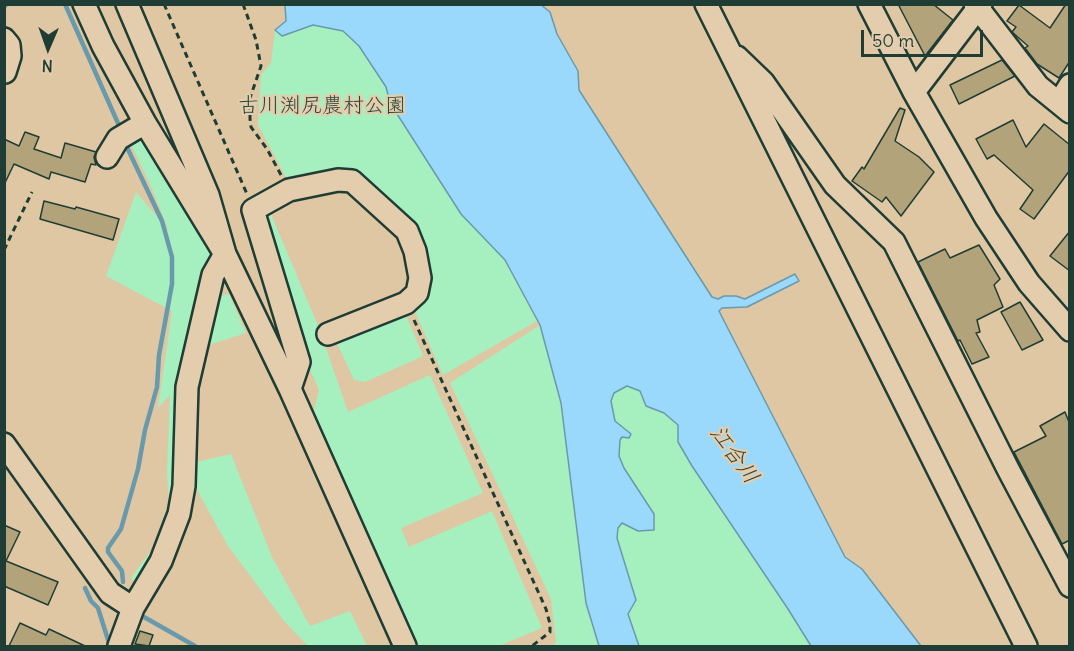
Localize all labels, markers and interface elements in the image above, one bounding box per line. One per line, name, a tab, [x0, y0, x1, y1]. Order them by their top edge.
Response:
north arrow	[18, 18, 78, 78]
scale bar	[864, 18, 986, 56]
text: 50 m	[872, 29, 914, 52]
text: N	[41, 56, 53, 76]
park label: 古川渕尻農村公園	[238, 93, 406, 119]
water label: 江合川	[704, 421, 764, 489]

